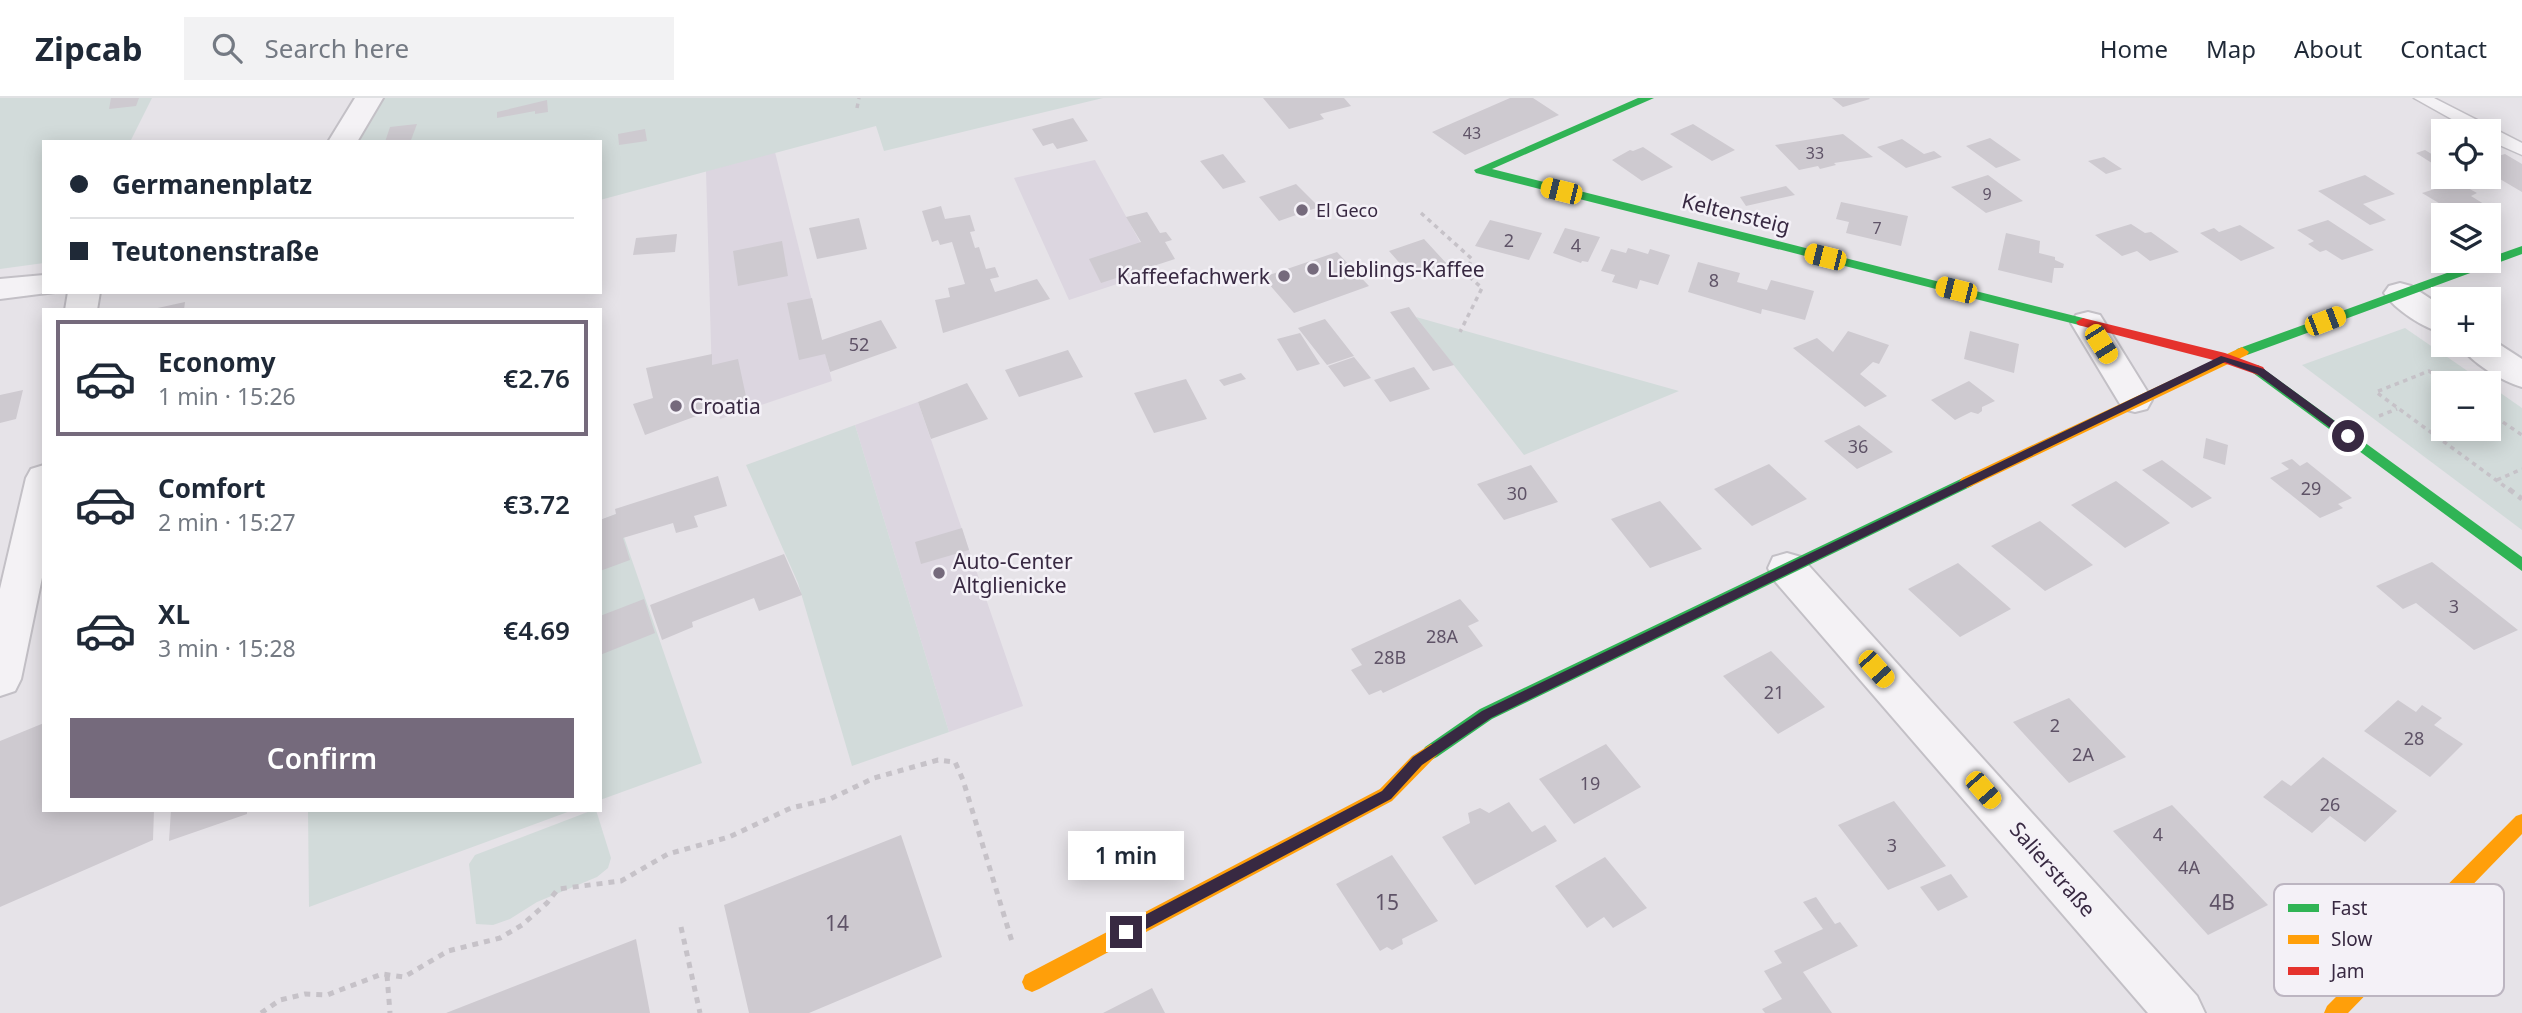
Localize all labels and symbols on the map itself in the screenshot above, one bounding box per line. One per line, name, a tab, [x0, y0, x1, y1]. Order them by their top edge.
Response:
house number: 43	[1463, 122, 1481, 144]
house number: 33	[1806, 142, 1824, 164]
car	[1539, 176, 1584, 206]
house number: 9	[1982, 183, 1992, 205]
street label: Keltensteig	[1679, 186, 1793, 240]
place label: El Geco	[1316, 198, 1378, 222]
marker: El Geco	[1294, 202, 1310, 218]
house number: 7	[1872, 217, 1882, 239]
house number: 2	[1504, 228, 1514, 252]
house number: 4	[1571, 233, 1581, 257]
car	[1803, 242, 1848, 272]
place label: Lieblings-Kaffee	[1327, 255, 1485, 283]
marker: Lieblings-Kaffee	[1305, 261, 1321, 277]
place label: Kaffeefachwerk	[1117, 262, 1271, 290]
marker: Kaffeefachwerk	[1276, 268, 1292, 284]
house number: 8	[1709, 268, 1719, 292]
car	[1934, 275, 1979, 305]
car	[2302, 304, 2349, 338]
car	[2081, 321, 2122, 367]
house number: 52	[849, 332, 869, 356]
place label: Croatia	[690, 392, 761, 420]
marker: Croatia	[668, 398, 684, 414]
route start	[2332, 420, 2364, 452]
house number: 36	[1848, 434, 1868, 458]
house number: 29	[2301, 476, 2321, 500]
house number: 30	[1507, 481, 1527, 505]
place label: Auto-Center Altglienicke	[953, 547, 1073, 599]
marker: Auto-Center Altglienicke	[931, 565, 947, 581]
house number: 3	[2449, 594, 2459, 618]
house number: 28A	[1426, 624, 1459, 648]
house number: 28B	[1374, 645, 1406, 669]
car	[1855, 646, 1898, 692]
house number: 21	[1764, 680, 1784, 704]
house number: 2	[2050, 713, 2060, 737]
house number: 28	[2404, 726, 2424, 750]
house number: 2A	[2072, 742, 2094, 766]
car	[1962, 767, 2005, 813]
house number: 19	[1580, 771, 1600, 795]
house number: 26	[2320, 792, 2340, 816]
street label: Salierstraße	[2004, 815, 2102, 923]
house number: 4	[2153, 822, 2163, 846]
callout: 1 min	[1068, 830, 1184, 880]
house number: 3	[1887, 833, 1897, 857]
house number: 4A	[2178, 855, 2200, 879]
legend	[2274, 884, 2504, 996]
house number: 15	[1375, 888, 1399, 916]
house number: 4B	[2209, 888, 2235, 916]
text: Fast	[2331, 895, 2368, 921]
house number: 14	[825, 909, 849, 937]
route end	[1110, 916, 1142, 948]
text: Slow	[2331, 926, 2372, 952]
text: Jam	[2329, 958, 2365, 984]

